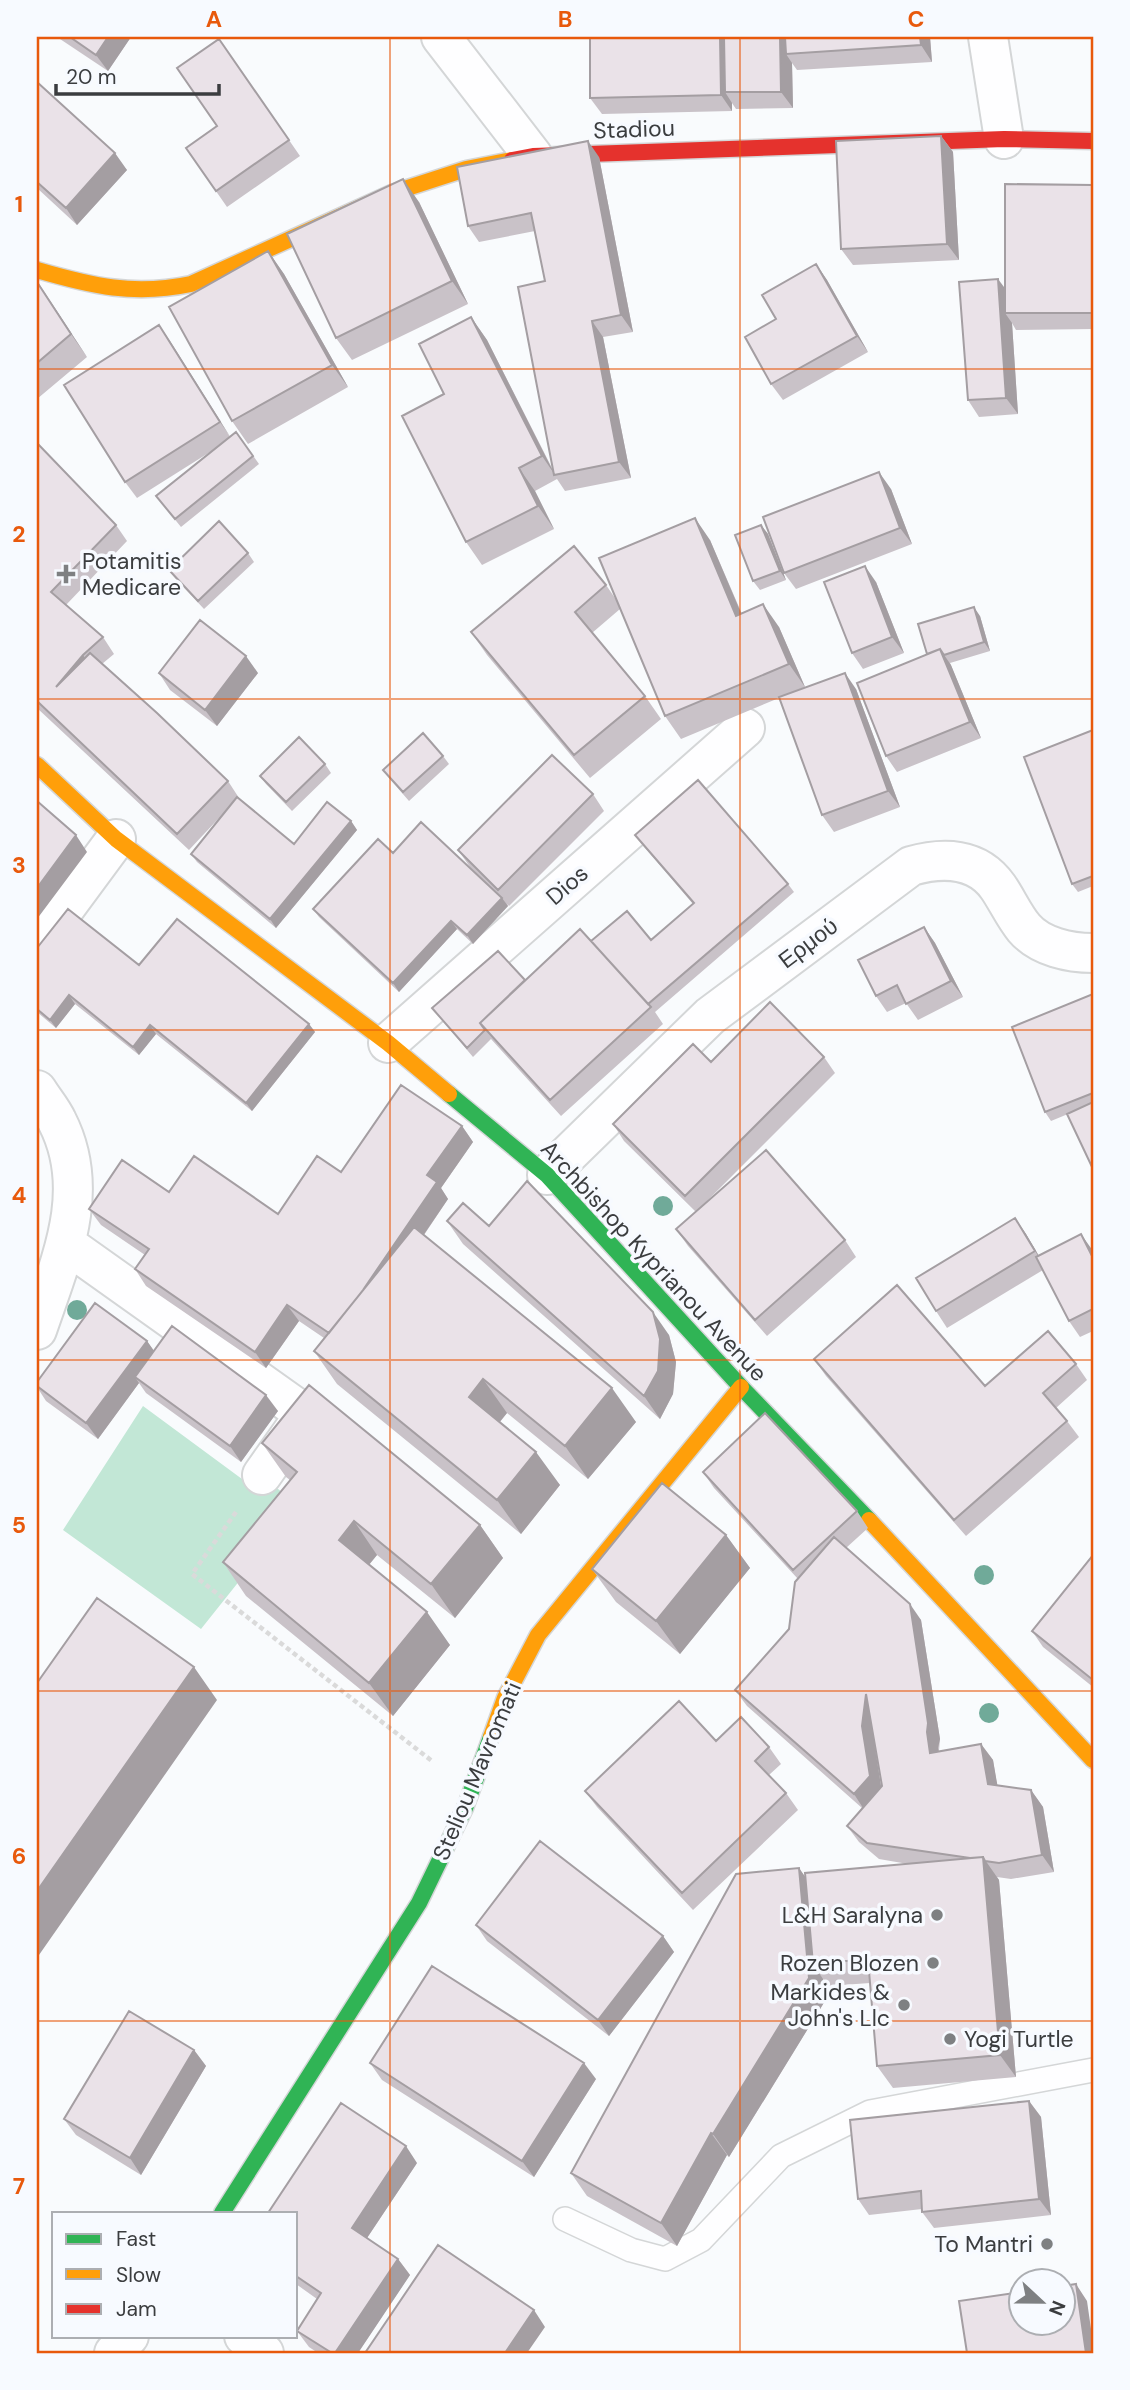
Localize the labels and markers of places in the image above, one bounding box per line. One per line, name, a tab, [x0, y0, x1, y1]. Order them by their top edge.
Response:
place label: Potamitis Medicare	[82, 546, 181, 602]
marker: Potamitis Medicare	[56, 564, 76, 584]
place label: L&H Saralyna	[782, 1900, 923, 1930]
marker: L&H Saralyna	[929, 1907, 945, 1923]
place label: Rozen Blozen	[780, 1948, 919, 1978]
marker: Rozen Blozen	[925, 1955, 941, 1971]
place label: Markides & John's Llc	[770, 1977, 890, 2033]
marker: Markides & John's Llc	[896, 1997, 912, 2013]
place label: Yogi Turtle	[964, 2024, 1074, 2054]
marker: Yogi Turtle	[942, 2031, 958, 2047]
place label: To Mantri	[934, 2229, 1033, 2259]
marker: To Mantri	[1039, 2236, 1055, 2252]

